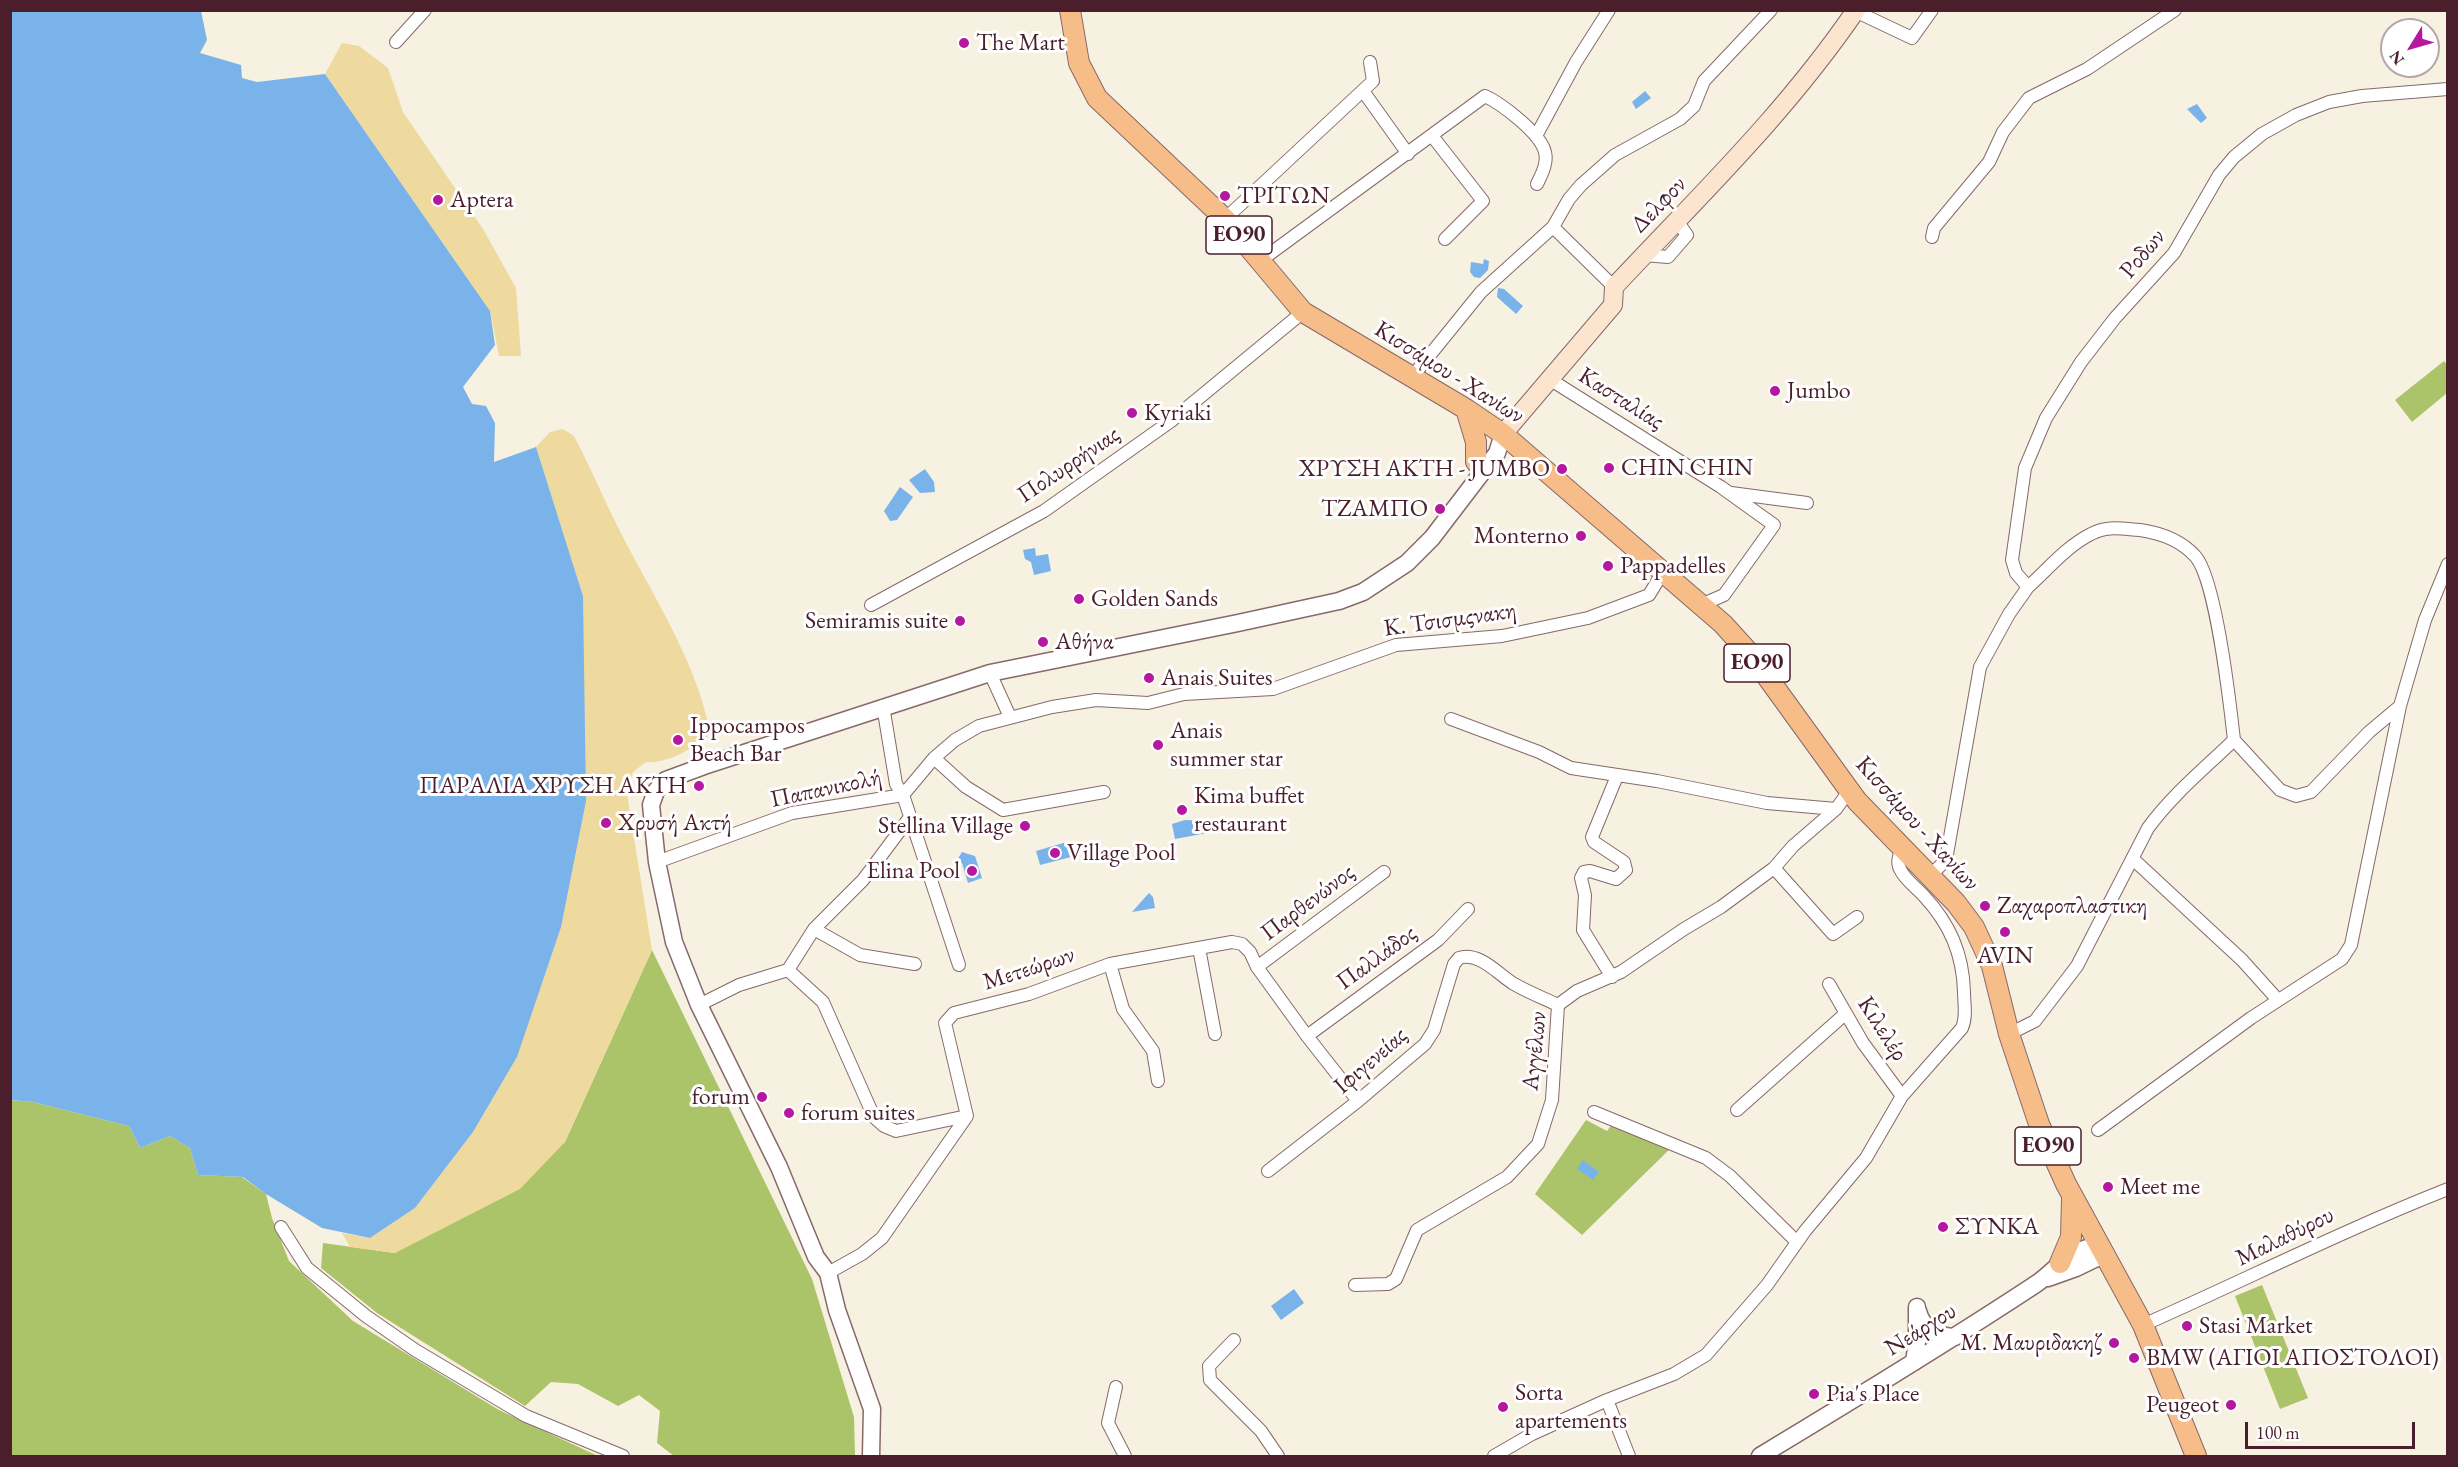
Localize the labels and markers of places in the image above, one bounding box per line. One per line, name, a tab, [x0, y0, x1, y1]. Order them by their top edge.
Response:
place label: The Mart	[976, 29, 1065, 57]
marker: The Mart	[957, 36, 971, 50]
place label: ΤΡΙΤΩΝ	[1237, 182, 1329, 210]
place label: Aptera	[450, 186, 514, 214]
marker: ΤΡΙΤΩΝ	[1218, 189, 1232, 203]
marker: Aptera	[431, 193, 445, 207]
place label: Jumbo	[1787, 377, 1851, 405]
marker: Jumbo	[1768, 384, 1782, 398]
place label: Kyriaki	[1144, 399, 1211, 427]
marker: Kyriaki	[1125, 406, 1139, 420]
place label: CHIN CHIN	[1621, 454, 1753, 482]
place label: ΧΡΥΣΗ ΑΚΤΗ - JUMBO	[1299, 455, 1550, 483]
marker: CHIN CHIN	[1602, 461, 1616, 475]
marker: ΧΡΥΣΗ ΑΚΤΗ - JUMBO	[1555, 462, 1569, 476]
place label: ΤΖΑΜΠΟ	[1321, 495, 1428, 523]
marker: ΤΖΑΜΠΟ	[1433, 502, 1447, 516]
place label: Monterno	[1474, 522, 1569, 550]
marker: Monterno	[1574, 529, 1588, 543]
place label: Pappadelles	[1620, 552, 1726, 580]
marker: Pappadelles	[1601, 559, 1615, 573]
place label: Golden Sands	[1091, 585, 1218, 613]
marker: Golden Sands	[1072, 592, 1086, 606]
place label: Semiramis suite	[805, 607, 948, 635]
marker: Semiramis suite	[953, 614, 967, 628]
place label: Αθήνα	[1055, 628, 1114, 656]
marker: Αθήνα	[1036, 635, 1050, 649]
place label: Anais Suites	[1161, 664, 1273, 692]
marker: Anais Suites	[1142, 671, 1156, 685]
place label: Ippocampos Beach Bar	[690, 712, 805, 768]
place label: Anais summer star	[1170, 717, 1283, 773]
marker: Ippocampos Beach Bar	[671, 733, 685, 747]
marker: Anais summer star	[1151, 738, 1165, 752]
place label: ΠΑΡΑΛΙΑ ΧΡΥΣΗ ΑΚΤΗ	[419, 772, 687, 800]
marker: ΠΑΡΑΛΙΑ ΧΡΥΣΗ ΑΚΤΗ	[692, 779, 706, 793]
place label: Kima buffet restaurant	[1194, 782, 1304, 838]
marker: Kima buffet restaurant	[1175, 803, 1189, 817]
place label: Χρυσή Ακτή	[618, 809, 732, 837]
place label: Stellina Village	[878, 812, 1013, 840]
marker: Χρυσή Ακτή	[599, 816, 613, 830]
marker: Stellina Village	[1018, 819, 1032, 833]
place label: Village Pool	[1067, 839, 1175, 867]
marker: Village Pool	[1048, 846, 1062, 860]
place label: Elina Pool	[867, 857, 960, 885]
marker: Elina Pool	[965, 864, 979, 878]
place label: Ζαχαροπλαστικη	[1997, 892, 2147, 920]
marker: Ζαχαροπλαστικη	[1978, 899, 1992, 913]
marker: AVIN	[1998, 925, 2012, 939]
place label: AVIN	[1977, 942, 2033, 970]
place label: forum	[692, 1083, 750, 1111]
marker: forum	[755, 1090, 769, 1104]
place label: forum suites	[801, 1099, 915, 1127]
marker: forum suites	[782, 1106, 796, 1120]
place label: Meet me	[2120, 1173, 2200, 1201]
marker: Meet me	[2101, 1180, 2115, 1194]
place label: ΣΥΝΚΑ	[1955, 1213, 2039, 1241]
marker: ΣΥΝΚΑ	[1936, 1220, 1950, 1234]
place label: Stasi Market	[2199, 1312, 2313, 1340]
marker: Stasi Market	[2180, 1319, 2194, 1333]
place label: Μ. Μαυριδακηζ	[1960, 1329, 2102, 1357]
marker: Μ. Μαυριδακηζ	[2107, 1336, 2121, 1350]
place label: BMW (ΑΓΙΟΙ ΑΠΟΣΤΟΛΟΙ)	[2146, 1344, 2439, 1372]
marker: BMW (ΑΓΙΟΙ ΑΠΟΣΤΟΛΟΙ)	[2127, 1351, 2141, 1365]
place label: Sorta apartements	[1515, 1379, 1627, 1435]
place label: Pia's Place	[1826, 1380, 1919, 1408]
marker: Pia's Place	[1807, 1387, 1821, 1401]
place label: Peugeot	[2146, 1391, 2219, 1419]
marker: Peugeot	[2224, 1398, 2238, 1412]
marker: Sorta apartements	[1496, 1400, 1510, 1414]

